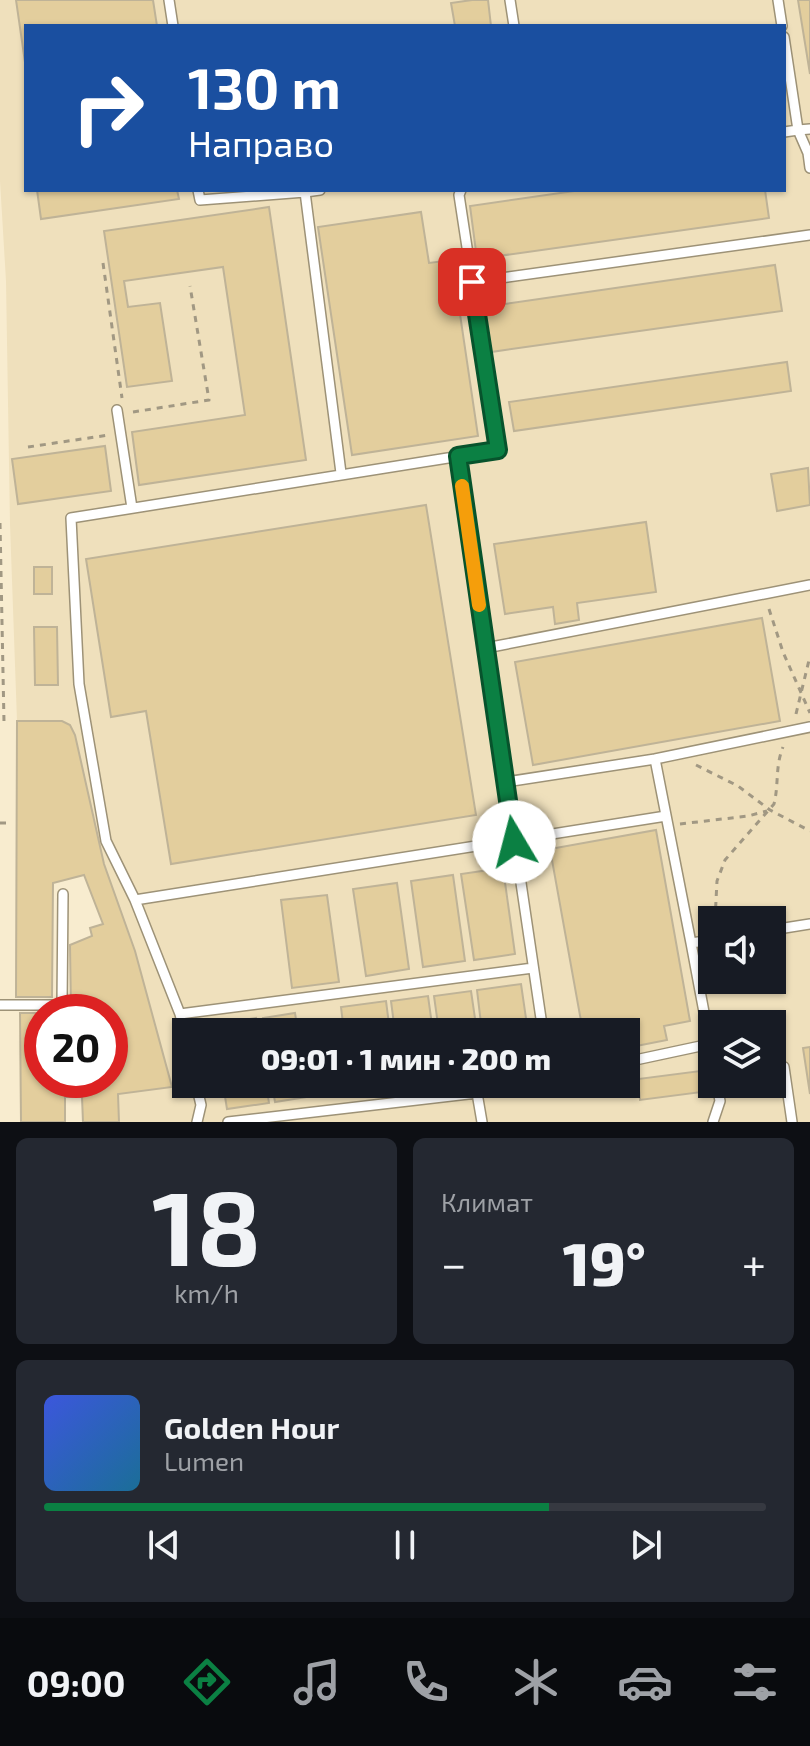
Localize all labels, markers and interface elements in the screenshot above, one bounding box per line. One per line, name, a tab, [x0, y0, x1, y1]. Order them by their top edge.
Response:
text: 130 m	[188, 53, 341, 120]
icon: right	[56, 56, 160, 160]
text: Направо	[188, 121, 334, 164]
pin	[438, 248, 506, 316]
icon: arrive	[450, 260, 494, 304]
position arrow	[472, 800, 556, 884]
map controls	[698, 906, 786, 1098]
button: sound	[698, 906, 786, 994]
speed limit sign: 20	[24, 994, 128, 1098]
button: layers	[698, 1010, 786, 1098]
text: 09:01 · 1 мин · 200 m	[261, 1040, 551, 1076]
text: 18	[152, 1162, 261, 1287]
text: Климат	[441, 1186, 533, 1217]
text: 19°	[563, 1226, 646, 1298]
text: −	[441, 1236, 467, 1289]
text: +	[742, 1236, 766, 1289]
text: km/h	[174, 1277, 239, 1308]
text: Golden Hour	[164, 1409, 339, 1445]
text: Lumen	[164, 1445, 244, 1476]
icon: previous	[142, 1523, 186, 1567]
icon: pause	[383, 1523, 427, 1567]
icon: next	[624, 1523, 668, 1567]
icon: directions	[179, 1654, 235, 1710]
icon: music	[289, 1654, 345, 1710]
icon: phone	[398, 1654, 454, 1710]
icon: climate	[508, 1654, 564, 1710]
icon: car	[617, 1654, 673, 1710]
icon: filters	[727, 1654, 783, 1710]
text: 09:00	[27, 1661, 125, 1704]

